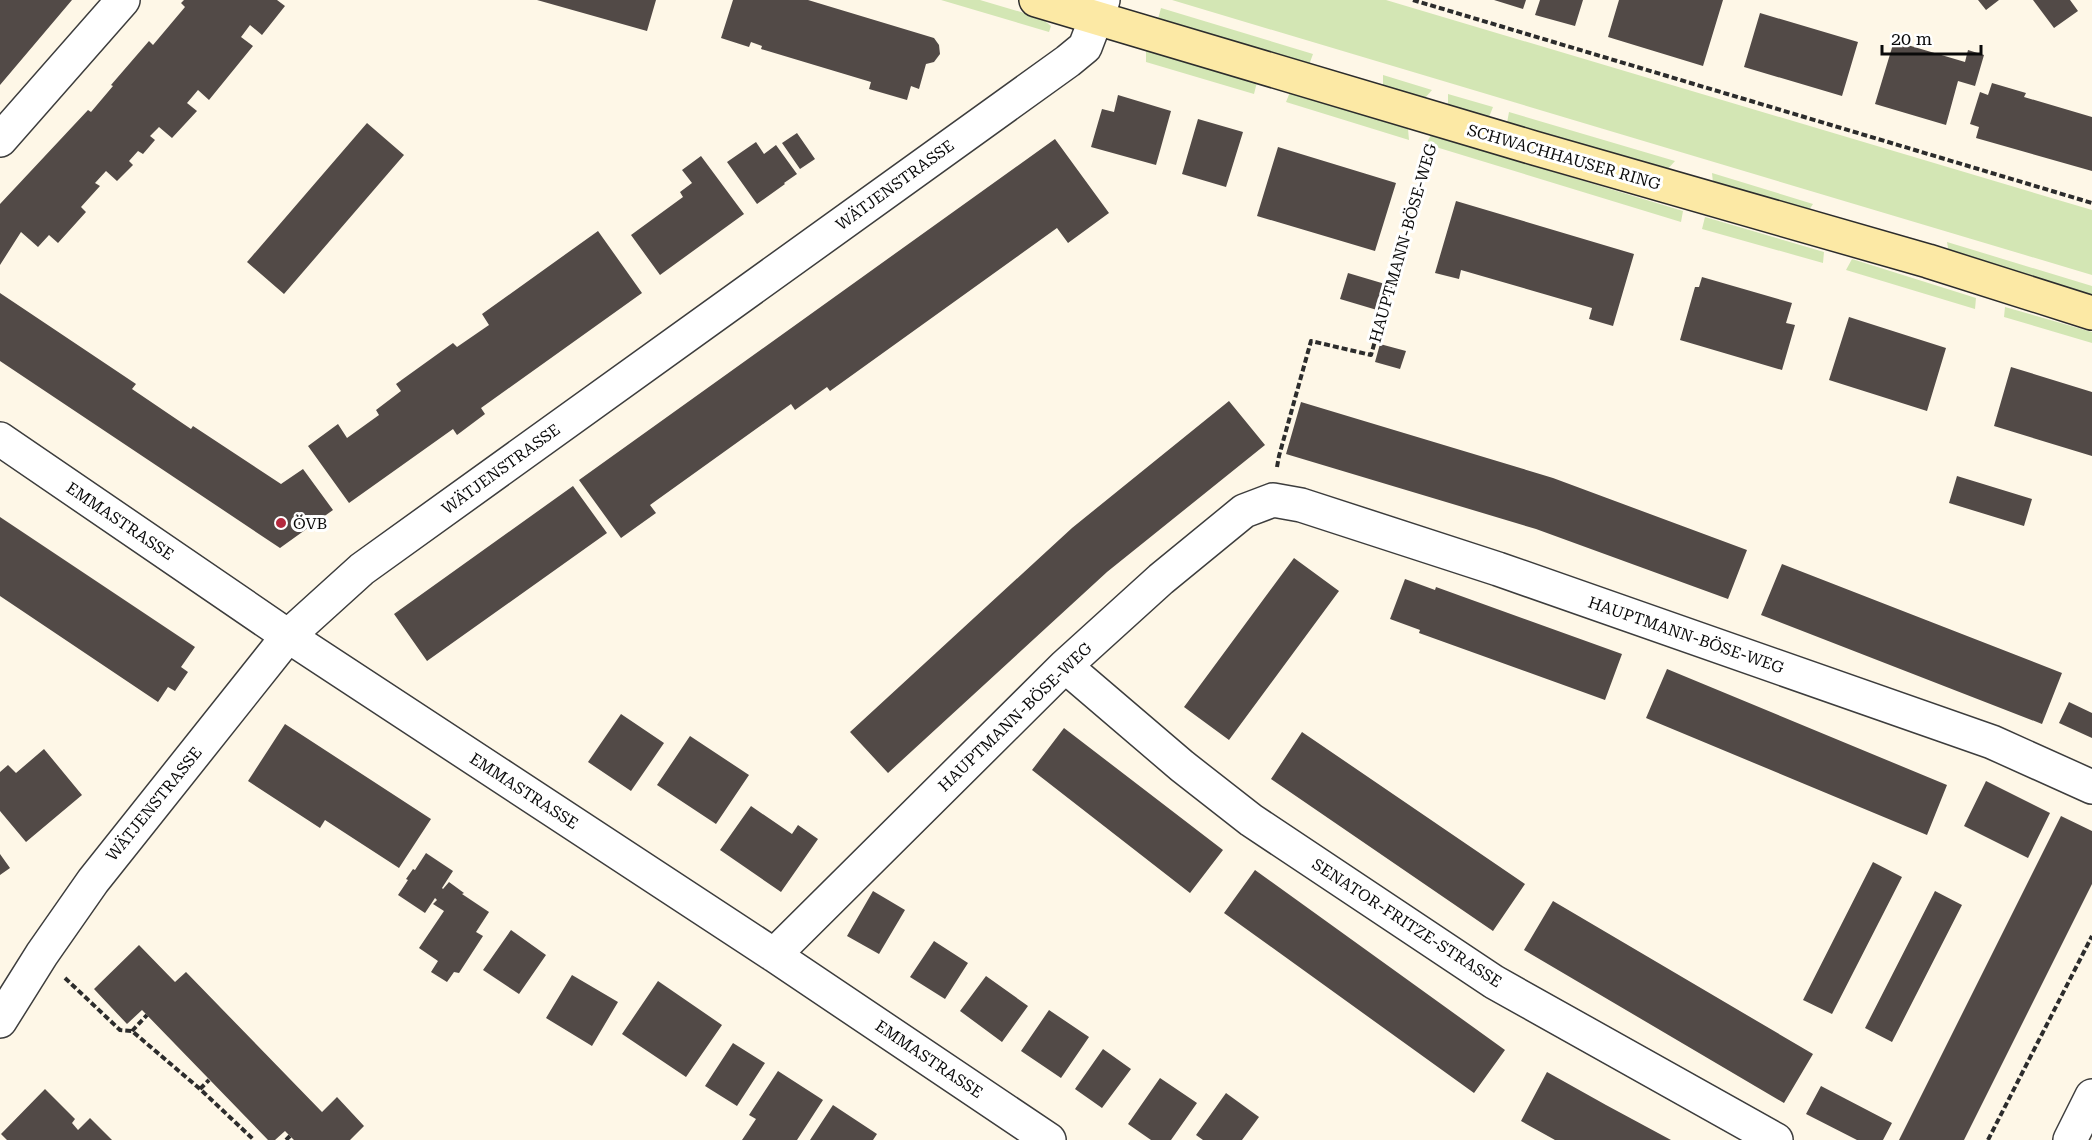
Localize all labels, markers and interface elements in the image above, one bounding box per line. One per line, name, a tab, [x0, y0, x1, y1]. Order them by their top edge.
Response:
scale bar	[1882, 18, 1981, 56]
text: 20 m	[1891, 28, 1932, 49]
street label: SCHWACHHAUSER RING	[1465, 120, 1663, 194]
street label: WÄTJENSTRASSE	[832, 136, 958, 234]
street label: HAUPTMANN-BÖSE-WEG	[1366, 141, 1441, 344]
street label: WÄTJENSTRASSE	[438, 420, 564, 518]
street label: EMMASTRASSE	[63, 478, 177, 564]
place label: ÖVB	[293, 514, 327, 533]
marker: ÖVB	[274, 516, 288, 530]
street label: HAUPTMANN-BÖSE-WEG	[1586, 593, 1787, 678]
street label: HAUPTMANN-BÖSE-WEG	[934, 638, 1096, 795]
street label: WÄTJENSTRASSE	[102, 743, 206, 865]
street label: EMMASTRASSE	[466, 749, 582, 833]
street label: SENATOR-FRITZE-STRASSE	[1309, 855, 1505, 991]
street label: EMMASTRASSE	[872, 1016, 986, 1102]

